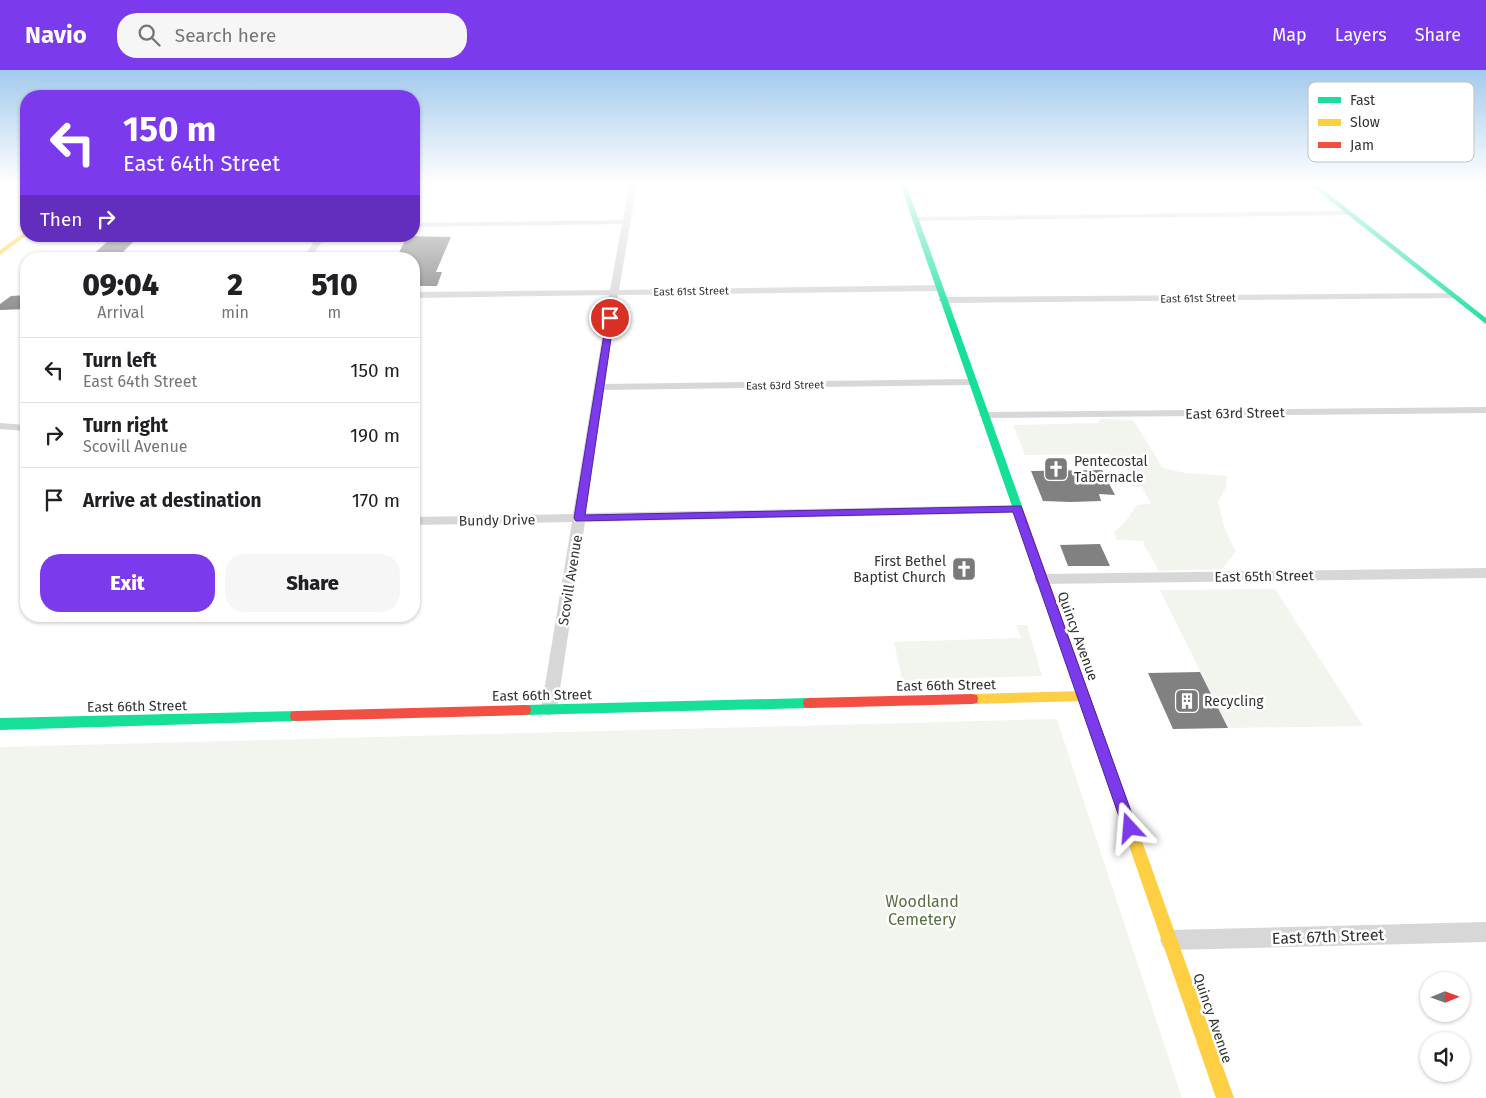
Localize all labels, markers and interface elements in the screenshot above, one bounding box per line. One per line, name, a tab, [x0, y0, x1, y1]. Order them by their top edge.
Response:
search box	[117, 13, 467, 58]
text: Navio	[25, 21, 87, 49]
icon: search	[135, 21, 163, 49]
text: Search here	[175, 24, 276, 47]
text: Map	[1272, 24, 1307, 46]
text: Layers	[1335, 24, 1387, 46]
text: Share	[1415, 24, 1461, 46]
legend	[1308, 82, 1474, 162]
text: Fast	[1350, 92, 1376, 109]
text: 150 m	[123, 108, 216, 150]
icon: left	[40, 110, 105, 175]
text: Slow	[1350, 114, 1380, 131]
text: Jam	[1350, 137, 1374, 154]
text: East 64th Street	[123, 150, 280, 177]
icon: right	[92, 205, 120, 233]
text: Then	[40, 208, 82, 231]
text: 09:04	[82, 267, 159, 303]
text: 2	[227, 267, 243, 303]
text: 510	[311, 267, 358, 303]
street label: East 61st Street	[653, 284, 729, 299]
street label: East 61st Street	[1160, 291, 1236, 306]
pin	[589, 297, 631, 339]
text: Arrival	[97, 303, 144, 322]
text: min	[221, 303, 249, 322]
text: m	[328, 303, 341, 322]
icon: arrive	[596, 304, 624, 332]
text: Turn left	[83, 349, 157, 372]
icon: left	[40, 356, 68, 384]
text: 150 m	[350, 359, 400, 382]
text: East 64th Street	[83, 372, 197, 391]
street label: East 63rd Street	[746, 378, 824, 393]
street label: East 63rd Street	[1185, 404, 1286, 423]
text: Turn right	[83, 414, 168, 437]
icon: right	[40, 421, 68, 449]
text: 190 m	[350, 424, 400, 447]
text: Scovill Avenue	[83, 437, 187, 456]
place label: Pentecostal Tabernacle	[1074, 453, 1148, 486]
church icon: Pentecostal Tabernacle	[1043, 456, 1069, 482]
icon: arrive	[40, 486, 68, 514]
text: Arrive at destination	[83, 489, 262, 512]
text: 170 m	[352, 489, 400, 512]
street label: Bundy Drive	[459, 511, 535, 530]
street label: Scovill Avenue	[555, 534, 586, 627]
place label: First Bethel Baptist Church	[853, 553, 946, 586]
button: Exit	[40, 554, 215, 612]
button: Share	[225, 554, 400, 612]
church icon: First Bethel Baptist Church	[951, 556, 977, 582]
street label: East 65th Street	[1214, 567, 1315, 586]
street label: Quincy Avenue	[1054, 589, 1102, 683]
street label: East 66th Street	[896, 676, 997, 695]
street label: East 66th Street	[492, 686, 593, 705]
building icon: Recycling	[1174, 688, 1200, 714]
place label: Recycling	[1204, 693, 1264, 710]
street label: East 66th Street	[87, 697, 188, 716]
position arrow	[1103, 801, 1155, 853]
park label: Woodland Cemetery	[885, 892, 959, 929]
street label: East 67th Street	[1272, 925, 1385, 948]
street label: Quincy Avenue	[1189, 971, 1236, 1065]
north arrow	[1420, 972, 1470, 1022]
map controls	[1420, 972, 1470, 1082]
button: sound	[1420, 1032, 1470, 1082]

